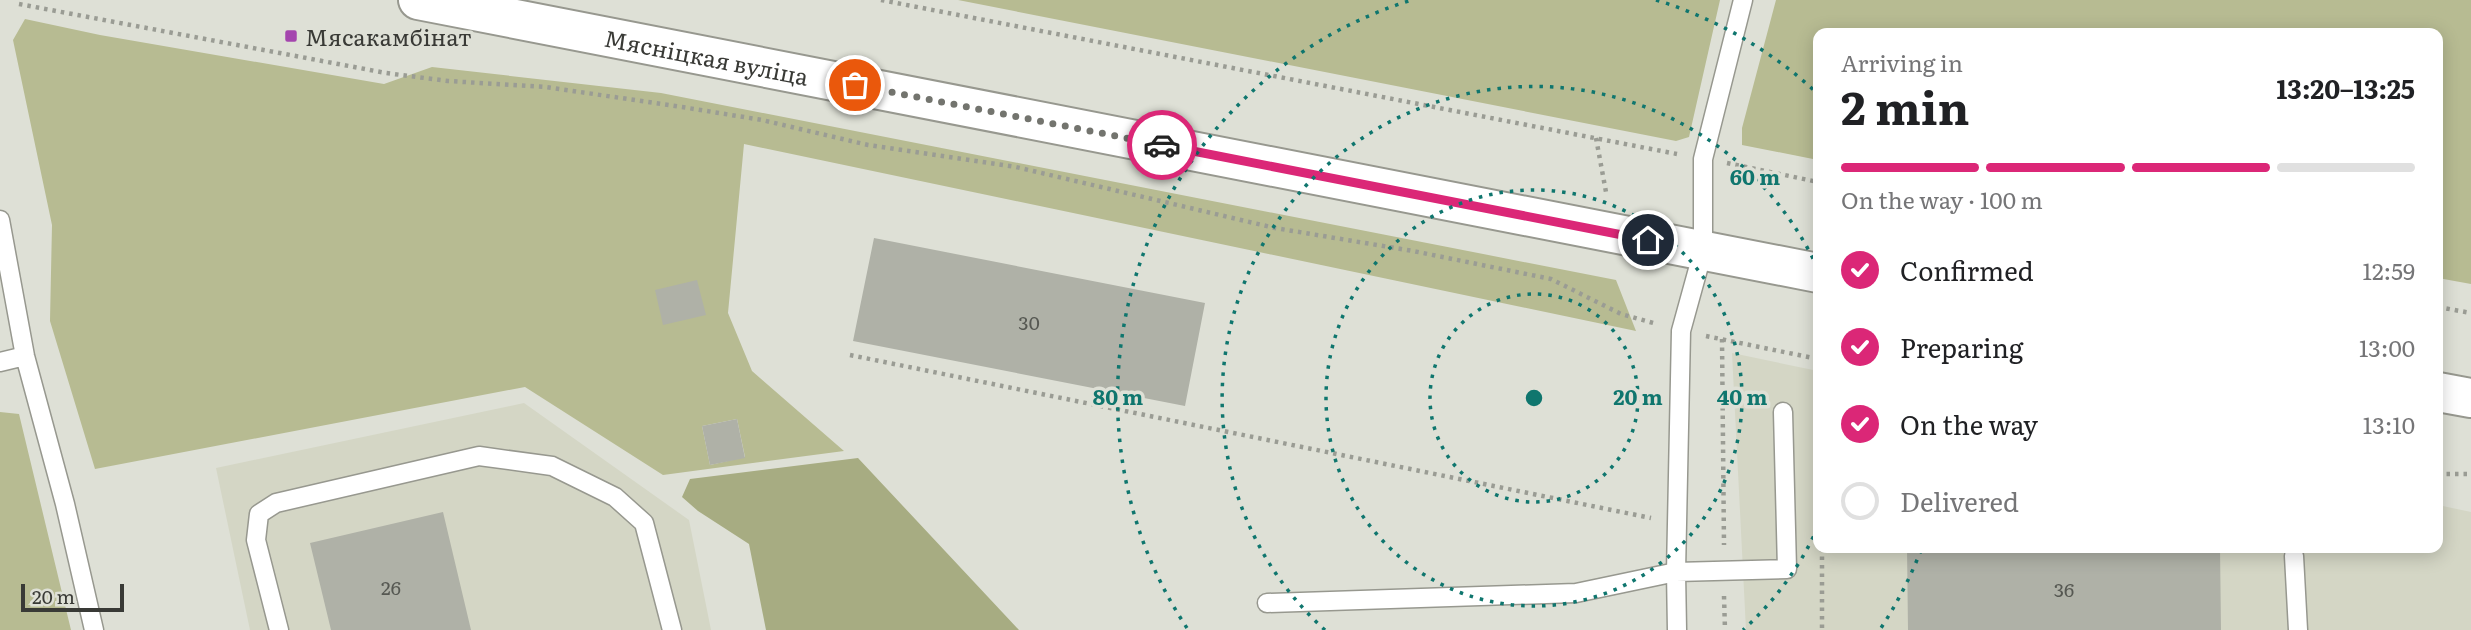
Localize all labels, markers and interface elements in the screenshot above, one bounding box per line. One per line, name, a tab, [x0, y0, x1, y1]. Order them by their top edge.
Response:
place label: Мясакамбінат	[305, 19, 472, 53]
street label: Мясніцкая вуліца	[602, 20, 812, 93]
marker: Мясакамбінат	[283, 28, 299, 44]
text: Arriving in	[1841, 45, 1963, 79]
pin	[825, 55, 885, 115]
icon: bag	[836, 66, 874, 104]
text: 13:20–13:25	[2277, 68, 2415, 107]
text: 2 min	[1841, 71, 1970, 139]
courier	[1127, 110, 1197, 180]
icon: car	[1143, 126, 1181, 164]
text: 60 m	[1730, 160, 1780, 191]
text: On the way · 100 m	[1841, 182, 2043, 216]
pin	[1618, 210, 1678, 270]
icon: home	[1629, 221, 1667, 259]
text: Confirmed	[1900, 250, 2034, 289]
icon: check	[1841, 251, 1879, 289]
text: 12:59	[2363, 253, 2415, 287]
house number: 30	[1018, 308, 1040, 336]
text: Preparing	[1900, 327, 2023, 366]
icon: check	[1841, 328, 1879, 366]
text: 13:00	[2359, 330, 2415, 364]
text: 80 m	[1093, 380, 1143, 411]
text: 20 m	[1613, 380, 1663, 411]
text: 40 m	[1717, 380, 1767, 411]
centre of rings	[1522, 386, 1546, 410]
text: On the way	[1900, 404, 2038, 443]
icon: check	[1841, 405, 1879, 443]
text: 13:10	[2363, 407, 2415, 441]
text: Delivered	[1900, 481, 2019, 520]
house number: 26	[381, 573, 401, 601]
house number: 36	[2054, 575, 2074, 603]
scale bar	[21, 581, 124, 613]
text: 20 m	[32, 582, 75, 610]

